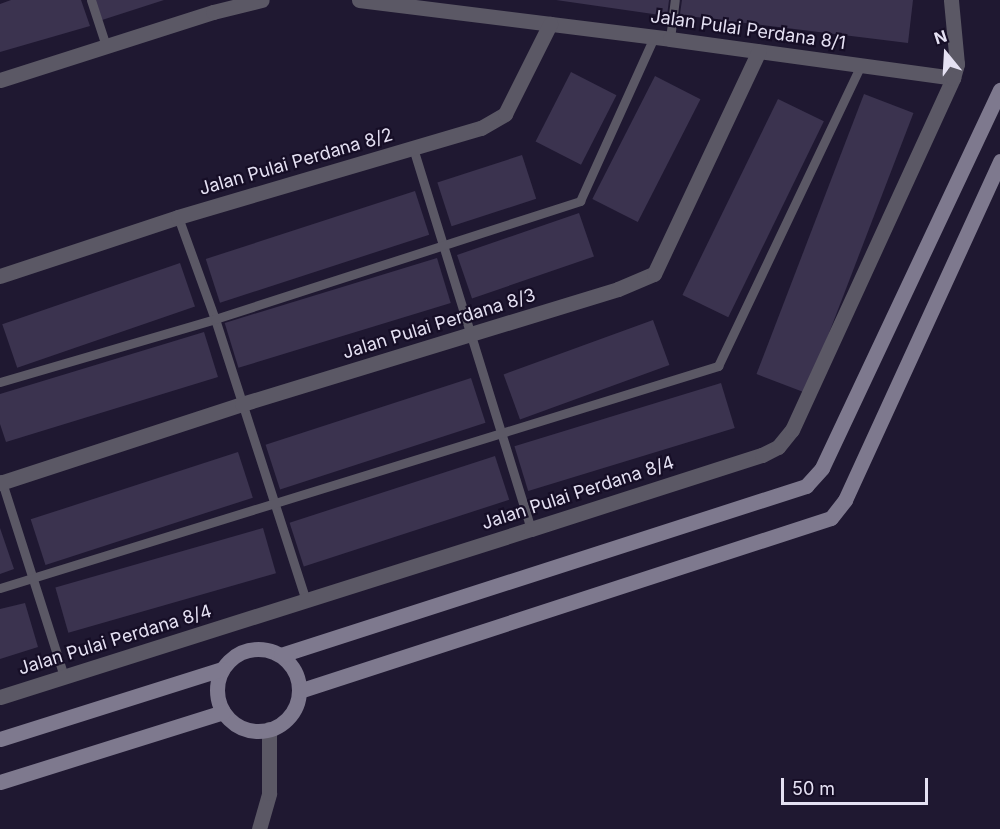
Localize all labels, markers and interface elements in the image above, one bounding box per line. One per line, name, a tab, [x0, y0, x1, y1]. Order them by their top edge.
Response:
street label: Jalan Pulai Perdana 8/1	[649, 6, 847, 54]
north arrow	[916, 24, 976, 84]
text: N	[932, 25, 949, 48]
street label: Jalan Pulai Perdana 8/2	[197, 124, 395, 200]
street label: Jalan Pulai Perdana 8/3	[340, 284, 538, 364]
street label: Jalan Pulai Perdana 8/4	[479, 452, 677, 534]
street label: Jalan Pulai Perdana 8/4	[16, 600, 214, 680]
scale bar	[784, 766, 931, 804]
text: 50 m	[792, 778, 835, 799]

